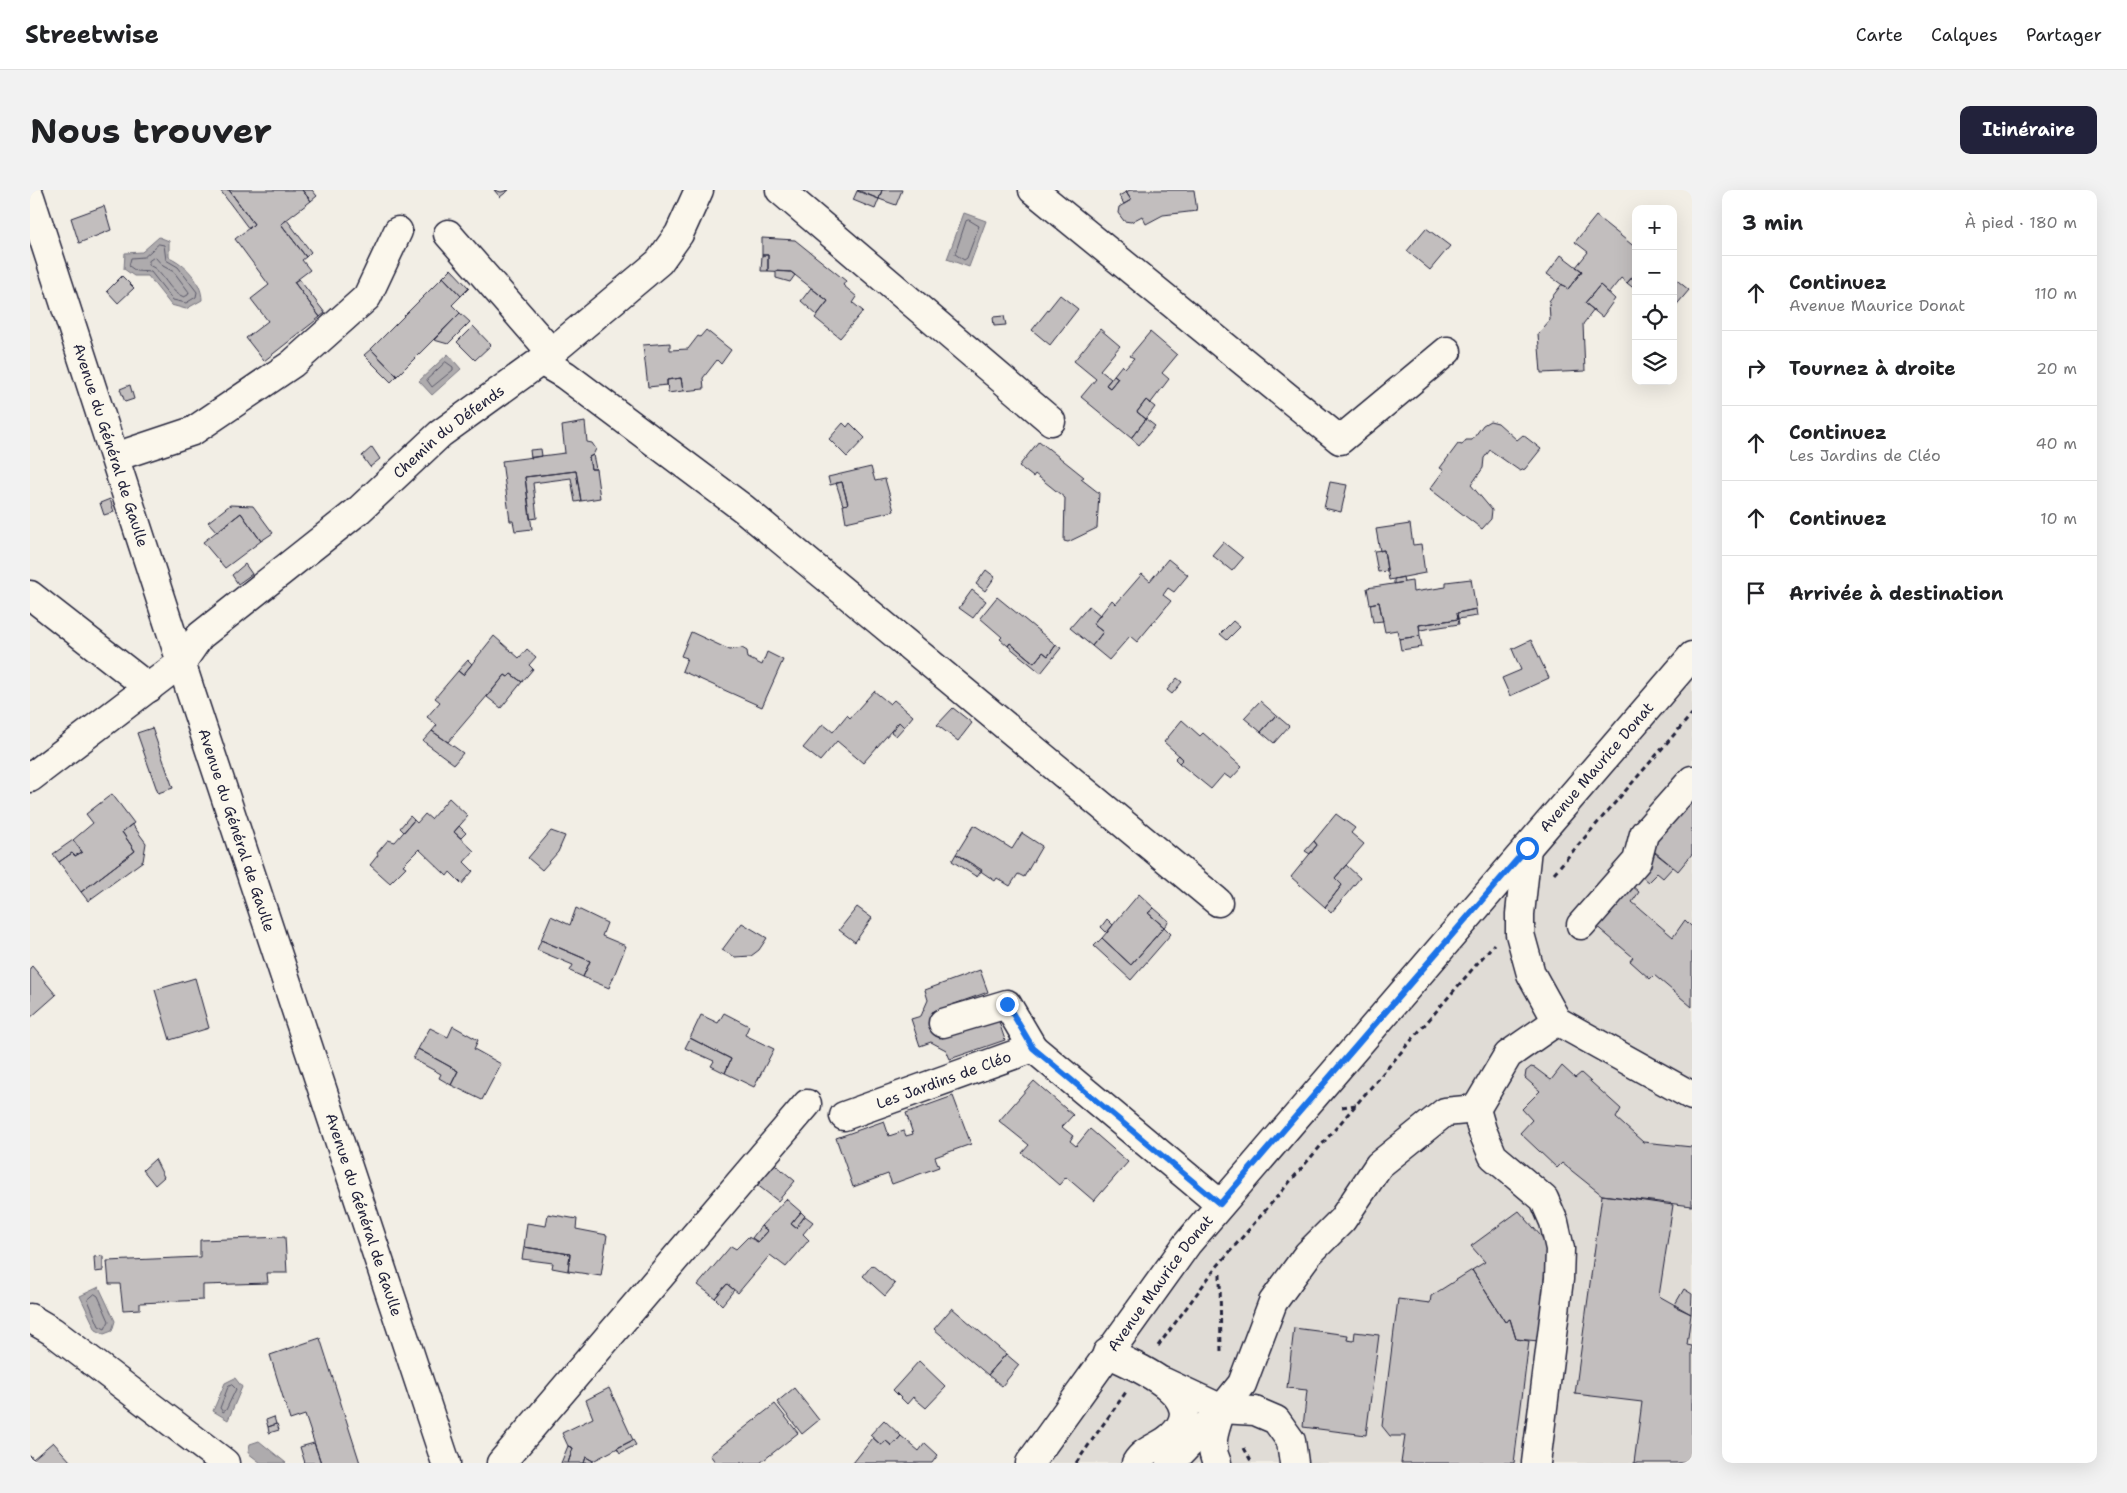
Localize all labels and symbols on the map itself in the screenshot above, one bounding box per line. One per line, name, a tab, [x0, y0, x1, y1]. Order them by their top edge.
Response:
street label: Avenue du Général de Gaulle	[68, 341, 153, 550]
street label: Chemin du Défends	[389, 381, 508, 483]
street label: Avenue Maurice Donat	[1535, 698, 1658, 836]
street label: Avenue du Général de Gaulle	[193, 726, 279, 934]
route start	[1516, 837, 1539, 860]
route end	[996, 993, 1019, 1016]
street label: Les Jardins de Cléo	[873, 1047, 1014, 1114]
street label: Avenue du Général de Gaulle	[321, 1110, 407, 1319]
street label: Avenue Maurice Donat	[1103, 1211, 1218, 1356]

